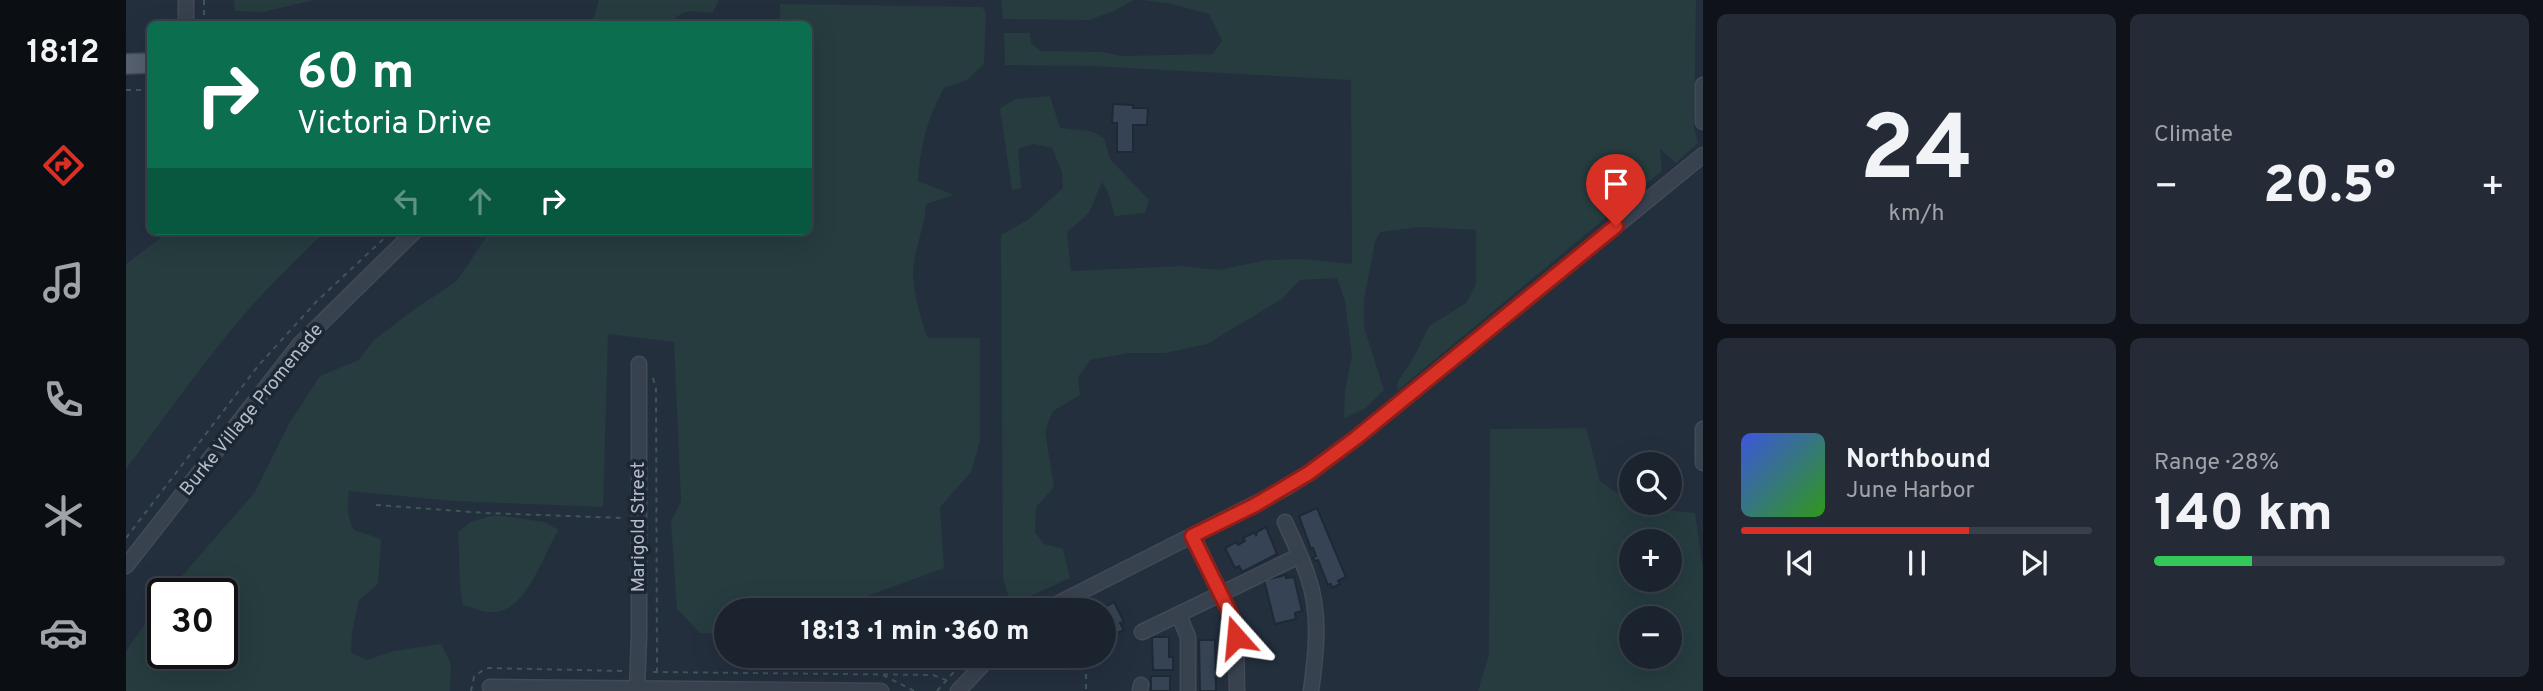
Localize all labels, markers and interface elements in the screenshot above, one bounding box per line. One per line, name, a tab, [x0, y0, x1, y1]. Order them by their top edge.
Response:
text: 18:12	[26, 34, 100, 74]
text: 60 m	[297, 44, 415, 106]
icon: right	[182, 49, 273, 140]
text: 24	[1859, 97, 1974, 212]
text: Victoria Drive	[297, 105, 492, 145]
text: Climate	[2154, 121, 2233, 150]
icon: directions	[39, 141, 88, 190]
pin	[1586, 154, 1646, 226]
text: 20.5°	[2263, 155, 2396, 221]
text: −	[2154, 164, 2179, 213]
text: +	[2480, 164, 2505, 213]
icon: arrive	[1597, 165, 1635, 203]
icon: left	[388, 182, 426, 220]
icon: ahead	[461, 182, 499, 220]
icon: right	[534, 182, 572, 220]
text: km/h	[1889, 200, 1944, 229]
icon: music	[39, 258, 88, 307]
street label: Burke Village Promenade	[175, 319, 329, 501]
icon: phone	[39, 375, 88, 424]
text: Northbound	[1846, 444, 1991, 477]
text: Range · 28%	[2154, 449, 2279, 478]
map controls	[1619, 452, 1682, 669]
button: search	[1619, 452, 1682, 515]
street label: Marigold Street	[627, 462, 651, 592]
text: June Harbor	[1846, 477, 1974, 506]
text: 140 km	[2154, 483, 2333, 549]
icon: climate	[39, 491, 88, 540]
button: +	[1619, 529, 1682, 592]
icon: previous	[1781, 544, 1819, 582]
icon: pause	[1898, 544, 1936, 582]
icon: next	[2015, 544, 2053, 582]
speed limit sign: 30	[147, 578, 238, 669]
position arrow	[1199, 600, 1273, 674]
button: −	[1619, 606, 1682, 669]
icon: car	[39, 608, 88, 657]
text: 18:13 · 1 min · 360 m	[801, 616, 1029, 649]

